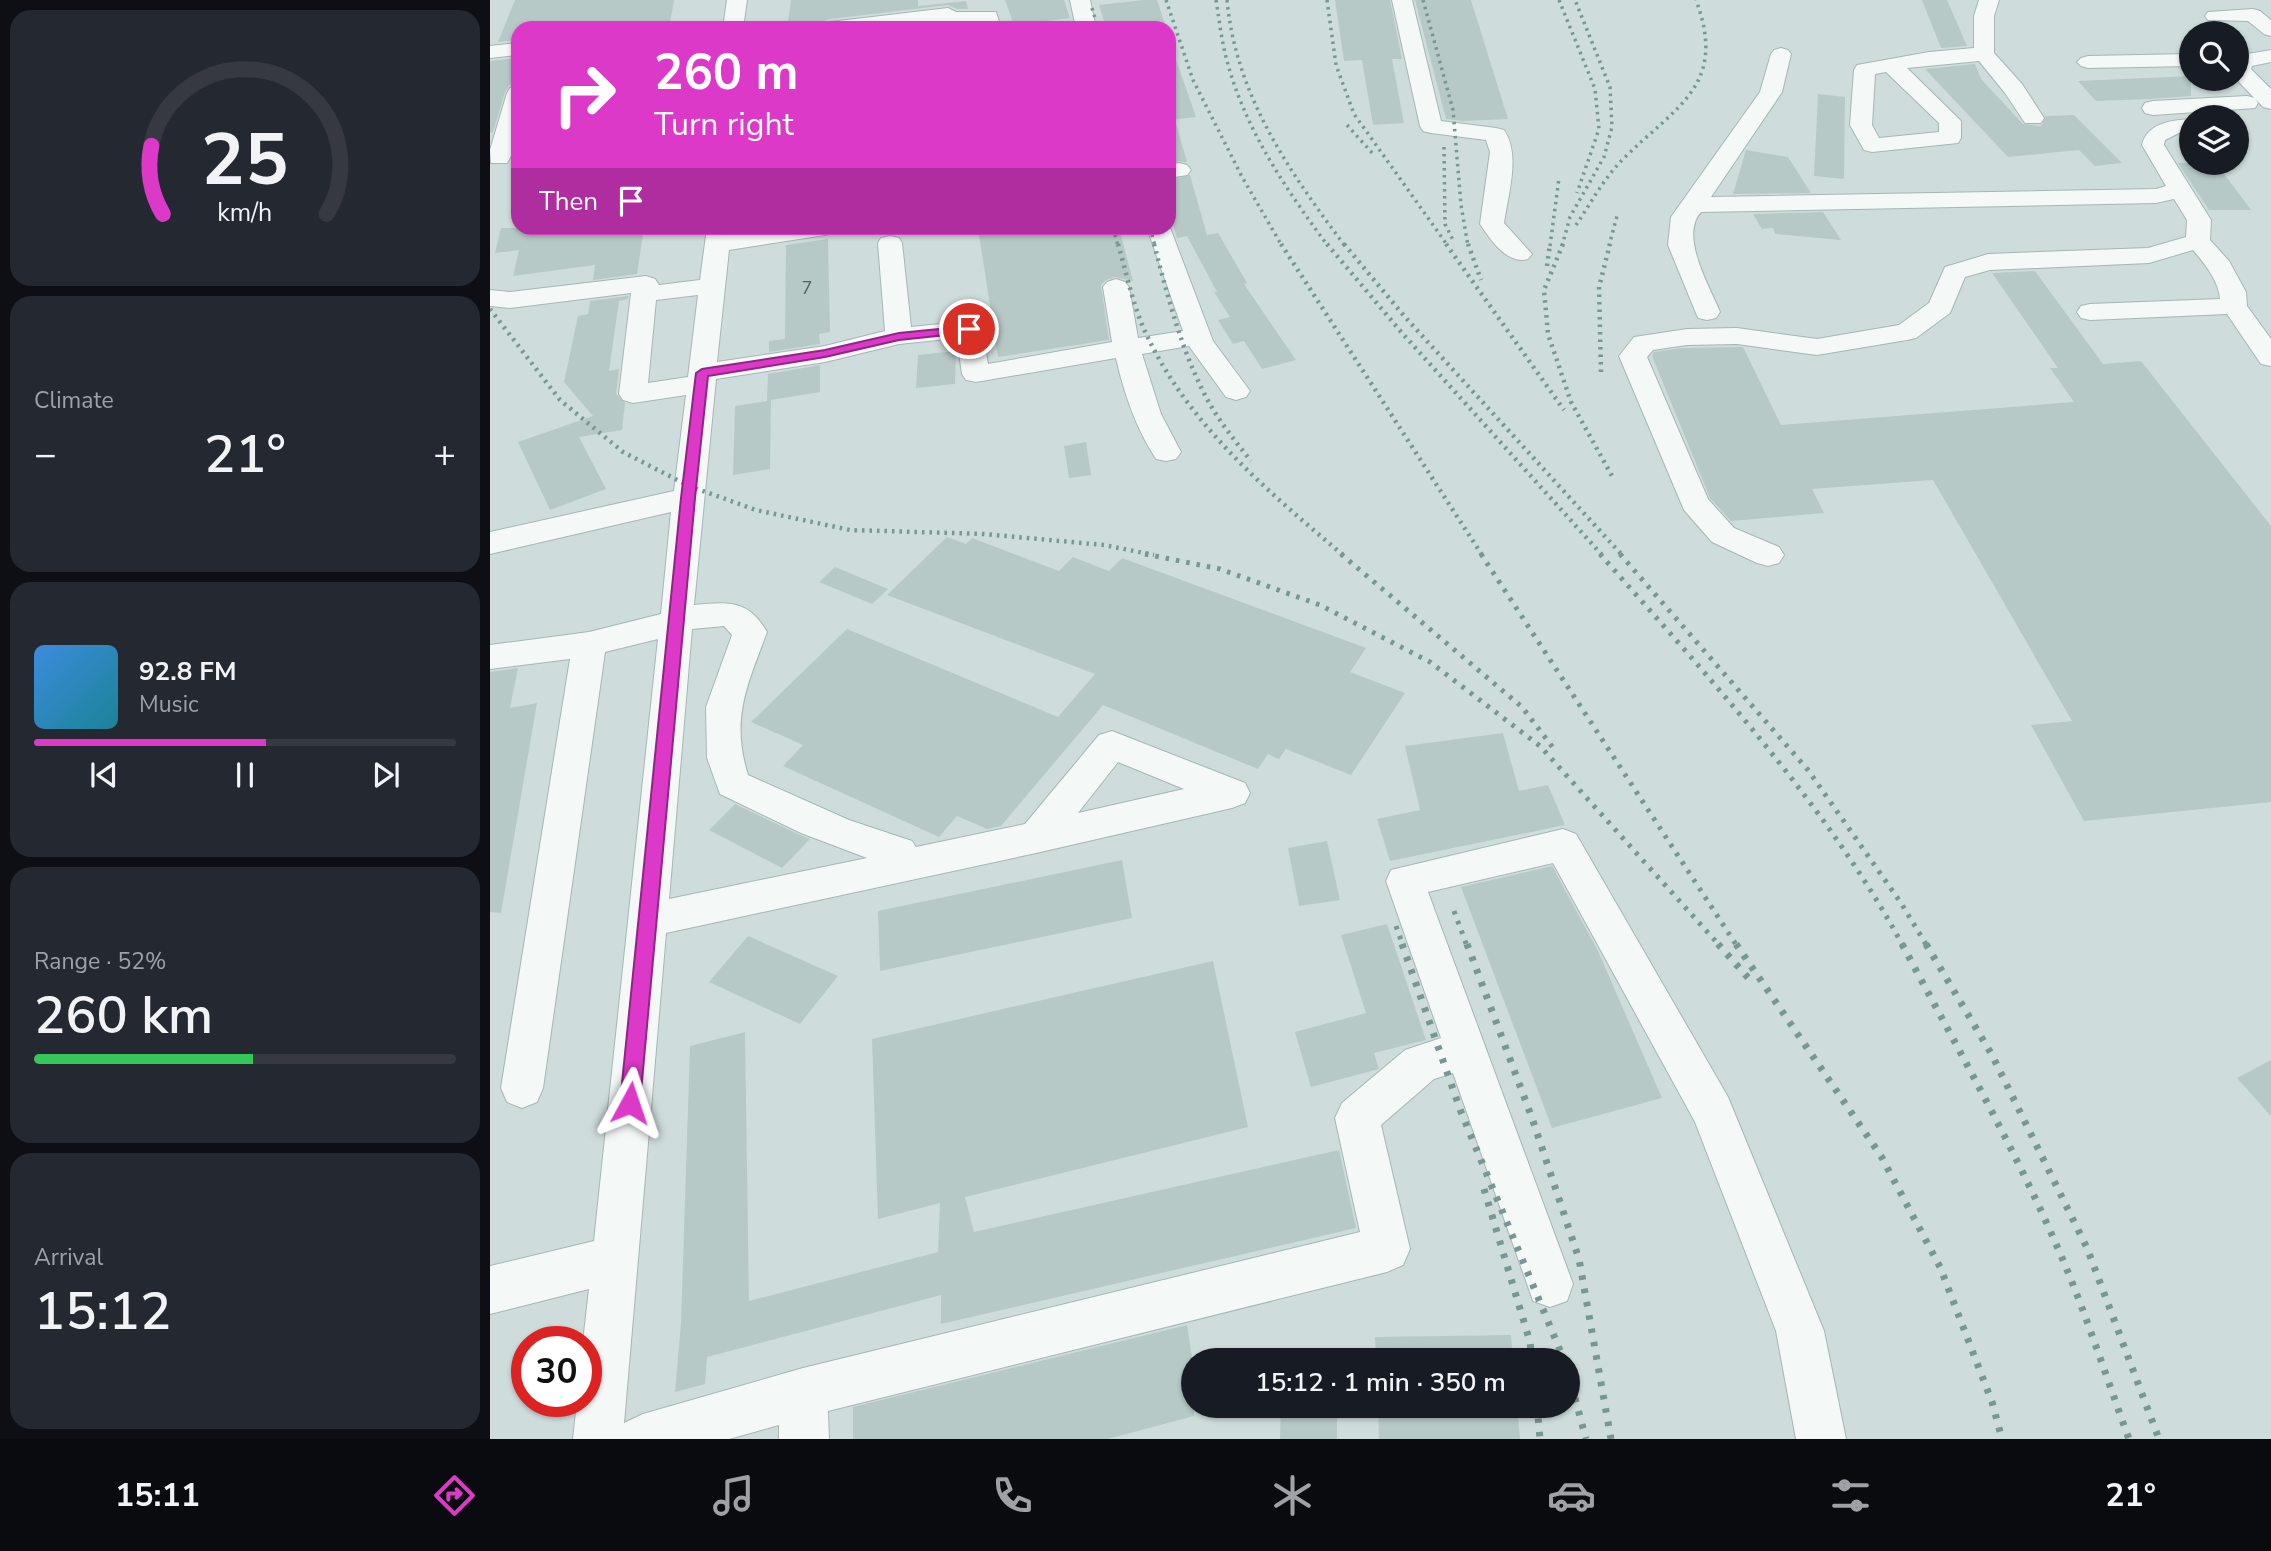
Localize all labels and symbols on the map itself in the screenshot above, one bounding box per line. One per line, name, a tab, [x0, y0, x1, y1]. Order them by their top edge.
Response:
house number: 7	[802, 276, 812, 300]
pin	[939, 299, 999, 359]
position arrow	[593, 1066, 667, 1140]
speed limit sign: 30	[511, 1326, 602, 1417]

